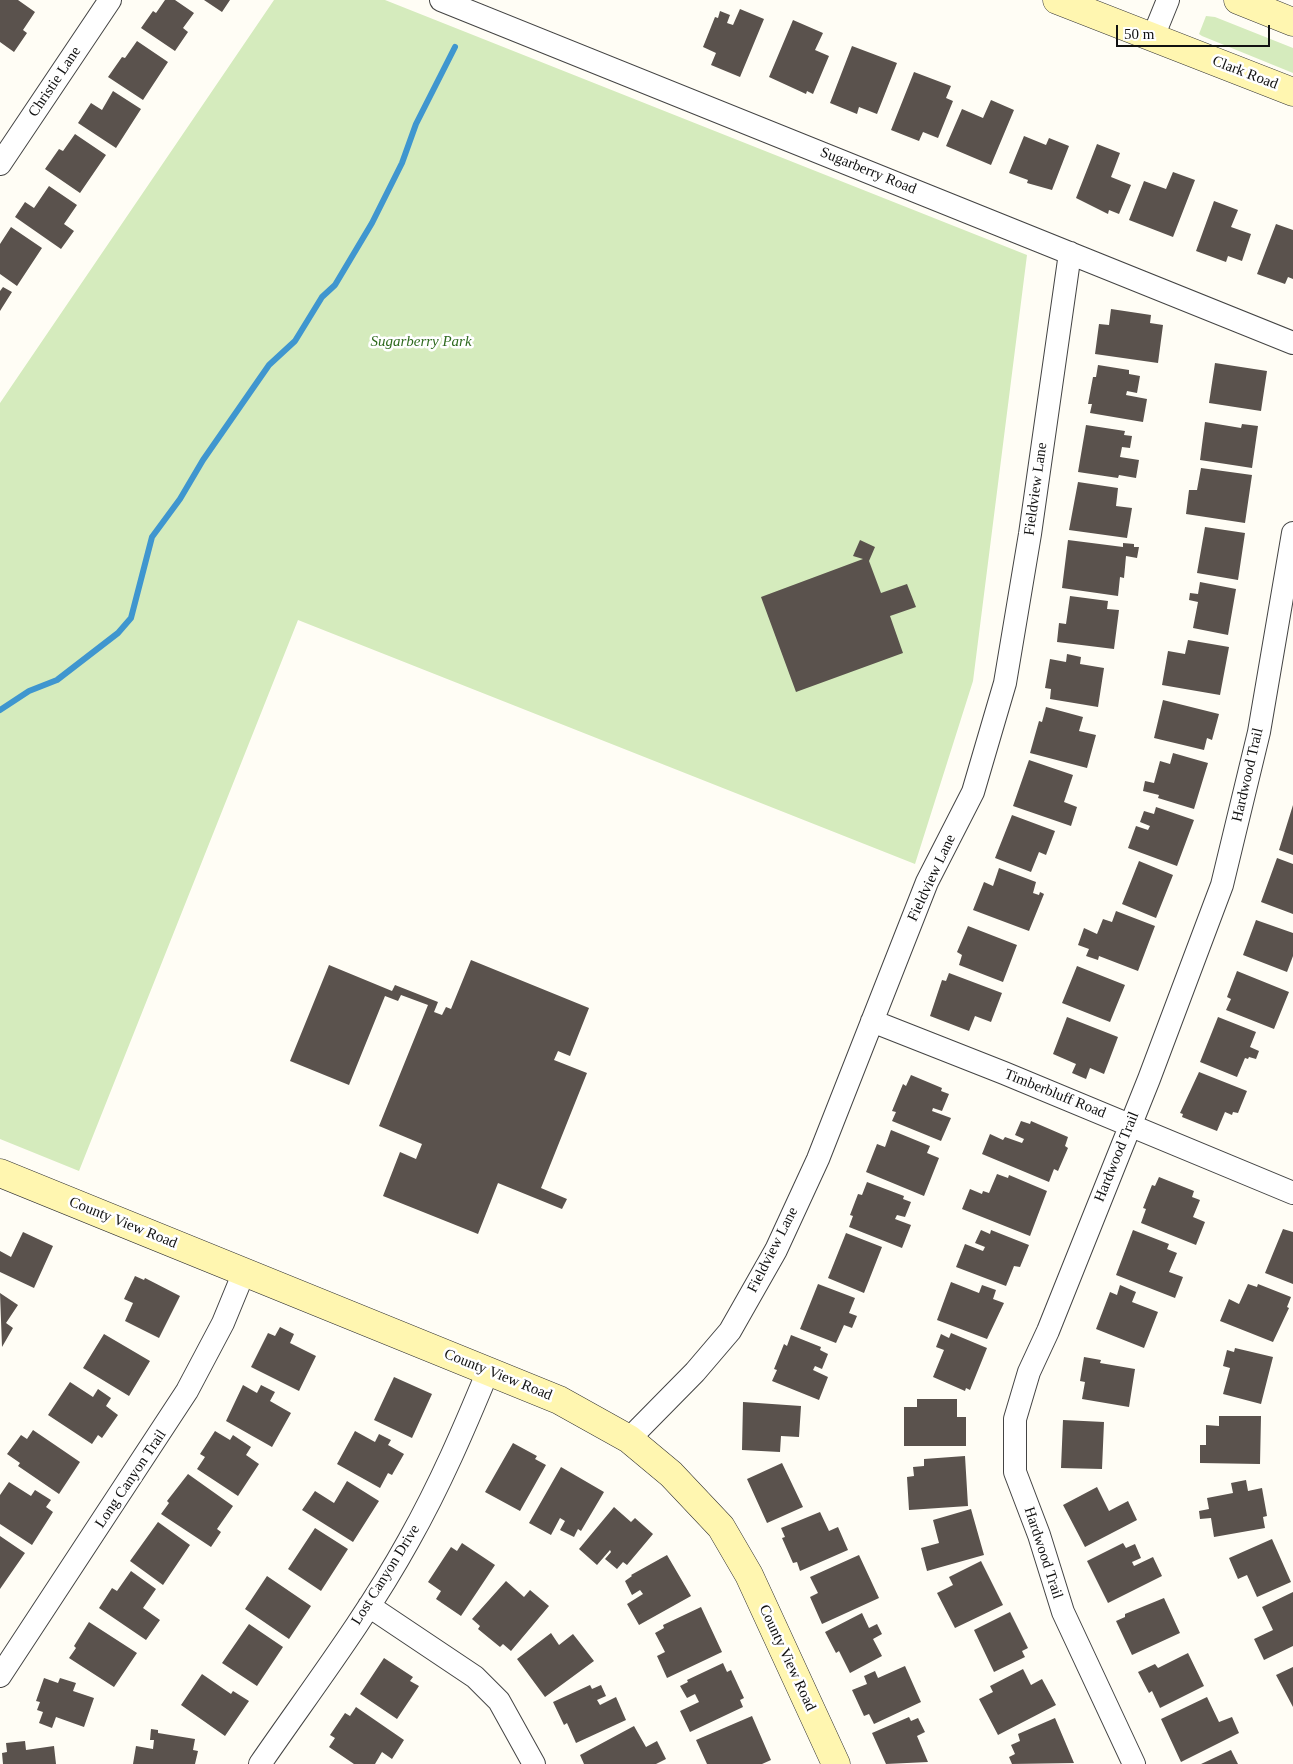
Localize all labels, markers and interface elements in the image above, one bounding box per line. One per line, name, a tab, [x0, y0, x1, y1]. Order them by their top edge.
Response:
scale bar	[1118, 15, 1272, 47]
text: 50 m	[1124, 26, 1154, 42]
street label: Christie Lane	[25, 43, 85, 121]
street label: Clark Road	[1210, 52, 1280, 94]
street label: Sugarberry Road	[817, 144, 919, 198]
park label: Sugarberry Park	[370, 333, 472, 351]
street label: Fieldview Lane	[1021, 441, 1051, 537]
street label: Hardwood Trail	[1228, 726, 1268, 824]
street label: Fieldview Lane	[904, 832, 960, 924]
street label: Timberbluff Road	[1002, 1065, 1108, 1123]
street label: Hardwood Trail	[1091, 1109, 1143, 1205]
street label: County View Road	[66, 1193, 180, 1253]
street label: Fieldview Lane	[744, 1204, 802, 1296]
street label: County View Road	[441, 1345, 555, 1405]
street label: Long Canyon Trail	[92, 1427, 170, 1531]
street label: Hardwood Trail	[1020, 1505, 1066, 1601]
street label: Lost Canyon Drive	[348, 1521, 424, 1629]
street label: County View Road	[755, 1602, 819, 1714]

